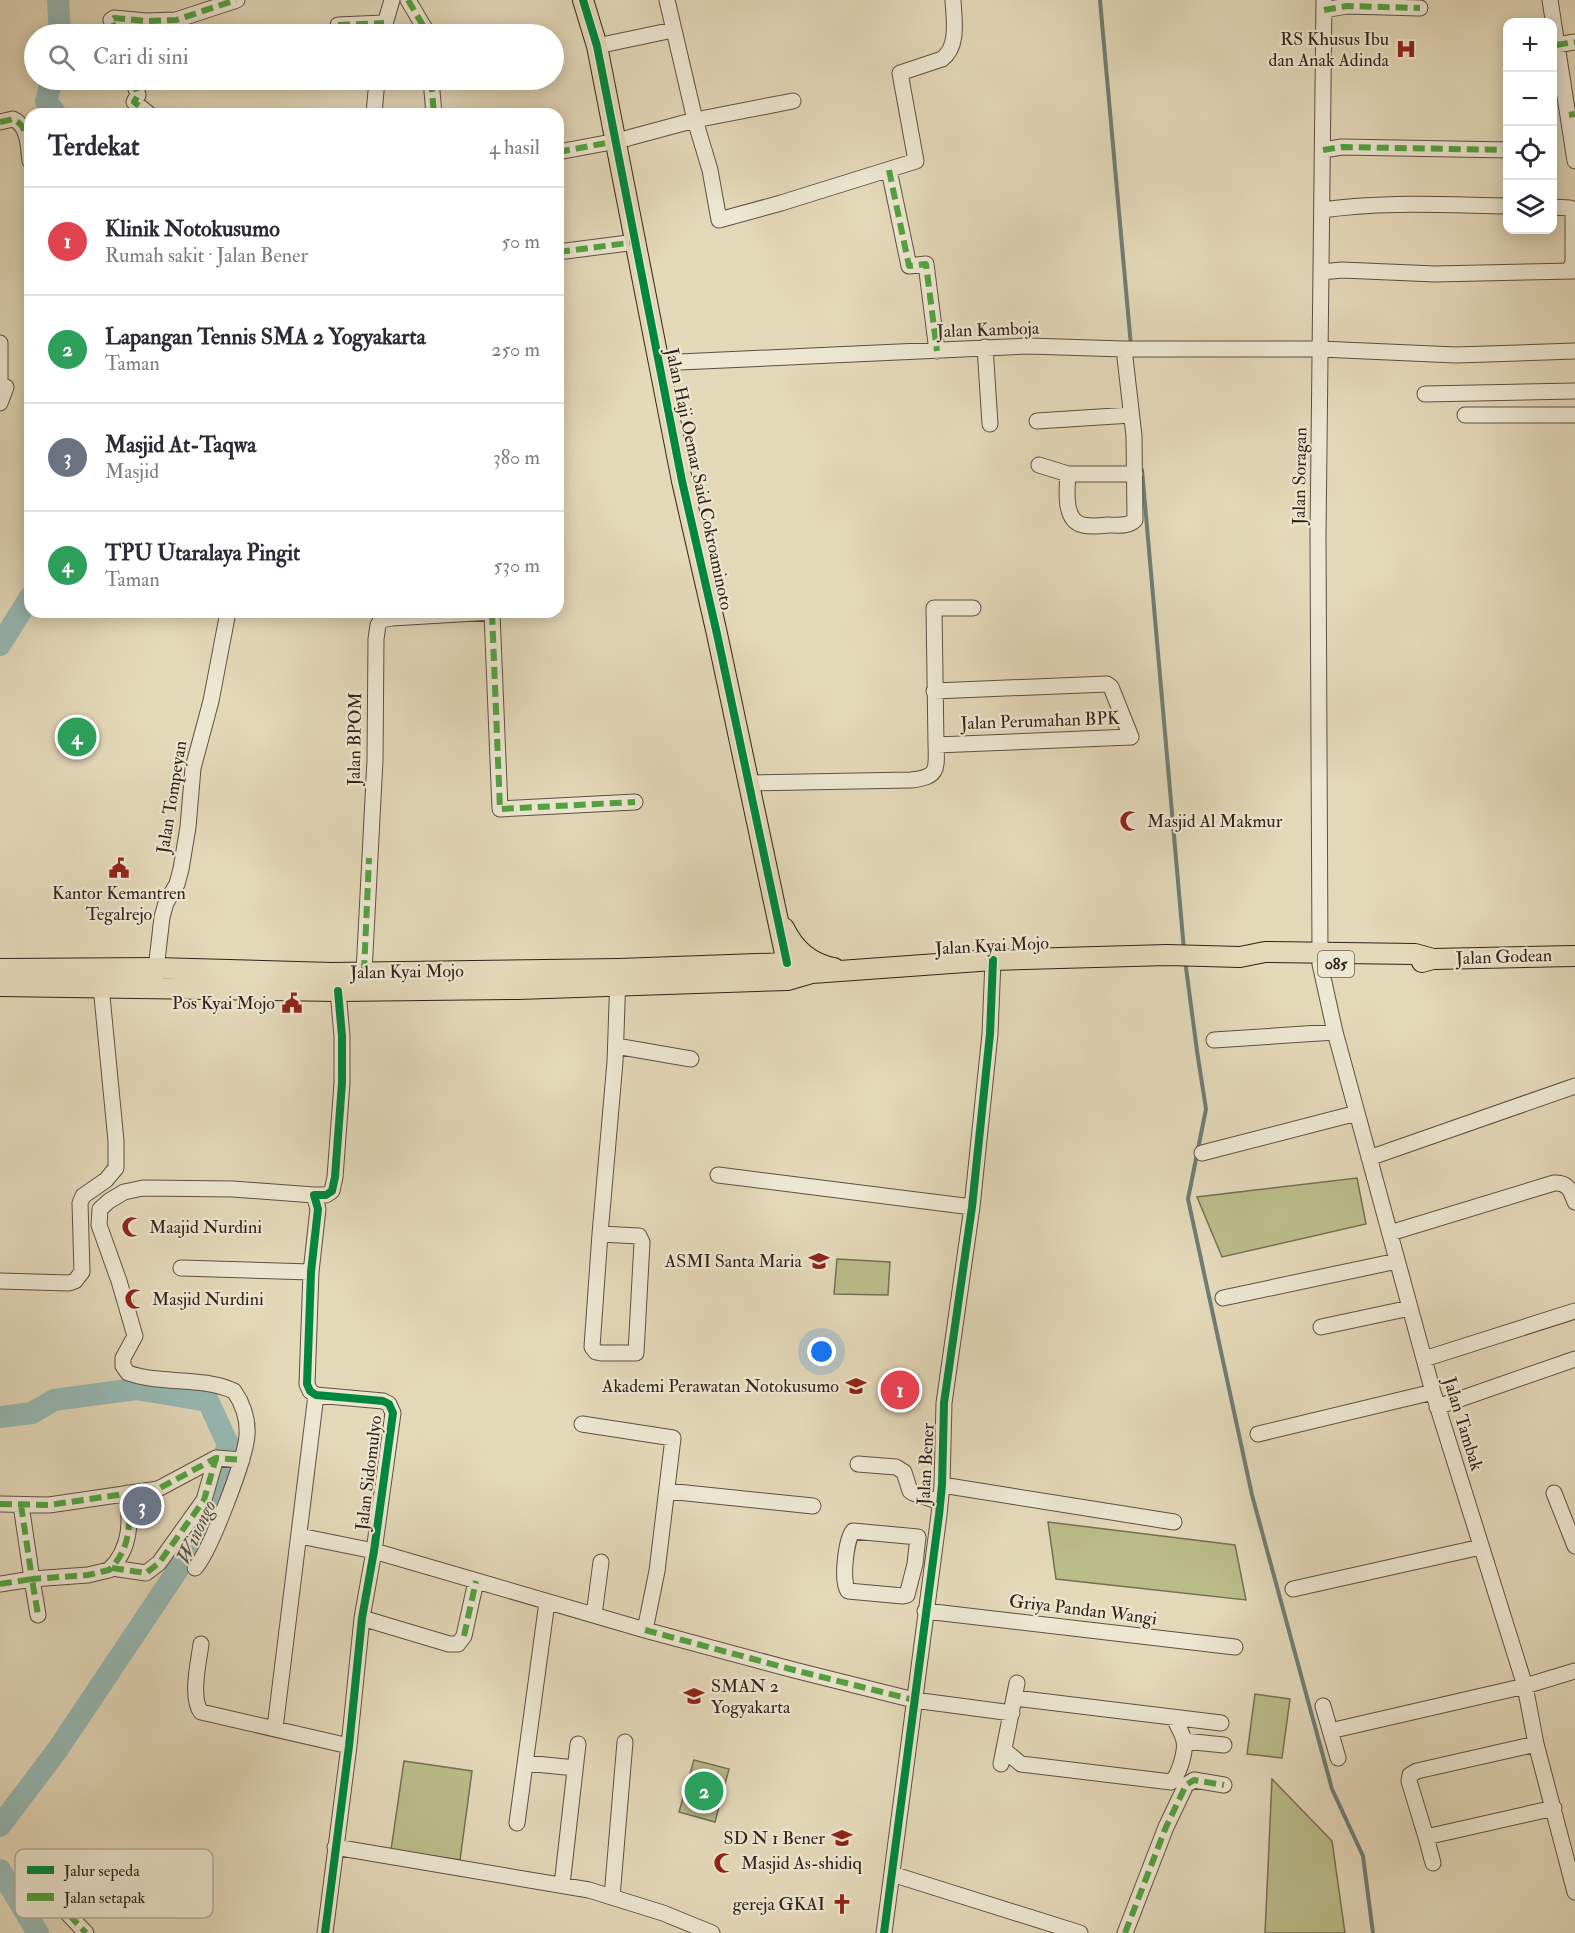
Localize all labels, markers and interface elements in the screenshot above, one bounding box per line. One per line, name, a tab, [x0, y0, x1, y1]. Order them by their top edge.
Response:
map controls	[1503, 18, 1557, 234]
button: +	[1503, 18, 1557, 72]
search box	[24, 24, 564, 90]
place label: RS Khusus Ibu dan Anak Adinda	[1269, 28, 1390, 72]
hospital icon: RS Khusus Ibu dan Anak Adinda	[1394, 37, 1418, 61]
icon: search	[45, 41, 78, 74]
text: Cari di sini	[93, 43, 189, 71]
button: −	[1503, 72, 1557, 126]
button: locate	[1503, 126, 1557, 180]
text: Terdekat	[48, 131, 139, 163]
text: 4 hasil	[489, 135, 540, 160]
button: layers	[1503, 180, 1557, 234]
text: Klinik Notokusumo	[105, 215, 280, 243]
text: 1	[64, 229, 71, 254]
text: 50 m	[501, 229, 540, 254]
text: Rumah sakit · Jalan Bener	[105, 243, 308, 268]
street label: Jalan Kamboja	[935, 317, 1040, 343]
text: Lapangan Tennis SMA 2 Yogyakarta	[105, 323, 426, 351]
text: 2	[62, 337, 73, 362]
text: 250 m	[491, 337, 540, 362]
street label: Jalan Haji Oemar Said Cokroaminoto	[660, 345, 738, 612]
text: Taman	[105, 351, 160, 376]
street label: Jalan Soragan	[1288, 427, 1312, 526]
text: Masjid At-Taqwa	[105, 431, 256, 459]
text: 3	[64, 445, 71, 470]
text: 380 m	[493, 445, 540, 470]
text: Masjid	[105, 459, 159, 484]
text: TPU Utaralaya Pingit	[105, 539, 300, 567]
text: 4	[62, 553, 73, 578]
text: 530 m	[494, 553, 540, 578]
text: Taman	[105, 567, 160, 592]
street label: Jalan BPOM	[343, 692, 367, 787]
street label: Jalan Perumahan BPK	[959, 707, 1120, 735]
pin: 4	[58, 714, 97, 760]
street label: Jalan Tompeyan	[152, 739, 192, 856]
mosque icon: Masjid Al Makmur	[1118, 809, 1142, 833]
place label: Masjid Al Makmur	[1147, 810, 1283, 833]
public building icon: Kantor Kemantren Tegalrejo	[107, 856, 131, 880]
place label: Kantor Kemantren Tegalrejo	[52, 882, 186, 926]
street label: Jalan Kyai Mojo	[934, 932, 1050, 961]
street label: Jalan Godean	[1455, 944, 1552, 970]
road number: 085	[1318, 951, 1354, 977]
street label: Jalan Kyai Mojo	[349, 960, 464, 985]
public building icon: Pos Kyai Mojo	[280, 991, 304, 1015]
place label: Pos Kyai Mojo	[172, 992, 275, 1015]
mosque icon: Maajid Nurdini	[120, 1215, 144, 1239]
place label: Maajid Nurdini	[149, 1216, 262, 1239]
school or university icon: ASMI Santa Maria	[807, 1249, 831, 1273]
place label: ASMI Santa Maria	[664, 1250, 803, 1273]
mosque icon: Masjid Nurdini	[123, 1287, 147, 1311]
place label: Masjid Nurdini	[152, 1288, 264, 1311]
your location	[807, 1337, 836, 1366]
pin: 1	[880, 1368, 920, 1412]
street label: Jalan Tambak	[1438, 1373, 1488, 1474]
school or university icon: Akademi Perawatan Notokusumo	[844, 1374, 868, 1398]
place label: Akademi Perawatan Notokusumo	[601, 1375, 839, 1398]
street label: Jalan Sidomulyo	[350, 1414, 388, 1533]
street label: Jalan Bener	[912, 1422, 940, 1507]
pin: 3	[122, 1484, 162, 1528]
water label: Winongo	[170, 1496, 222, 1568]
street label: Griya Pandan Wangi	[1008, 1590, 1158, 1631]
place label: SMAN 2 Yogyakarta	[711, 1675, 791, 1719]
school or university icon: SMAN 2 Yogyakarta	[682, 1684, 706, 1708]
pin: 2	[684, 1768, 724, 1814]
school or university icon: SD N 1 Bener	[830, 1826, 854, 1850]
place label: SD N 1 Bener	[724, 1827, 825, 1850]
legend	[15, 1849, 213, 1918]
mosque icon: Masjid As-shidiq	[712, 1851, 736, 1875]
place label: Masjid As-shidiq	[741, 1852, 862, 1875]
text: Jalur sepeda	[63, 1861, 140, 1882]
text: Jalan setapak	[63, 1888, 146, 1909]
church icon: gereja GKAI	[830, 1892, 854, 1916]
place label: gereja GKAI	[733, 1893, 825, 1916]

